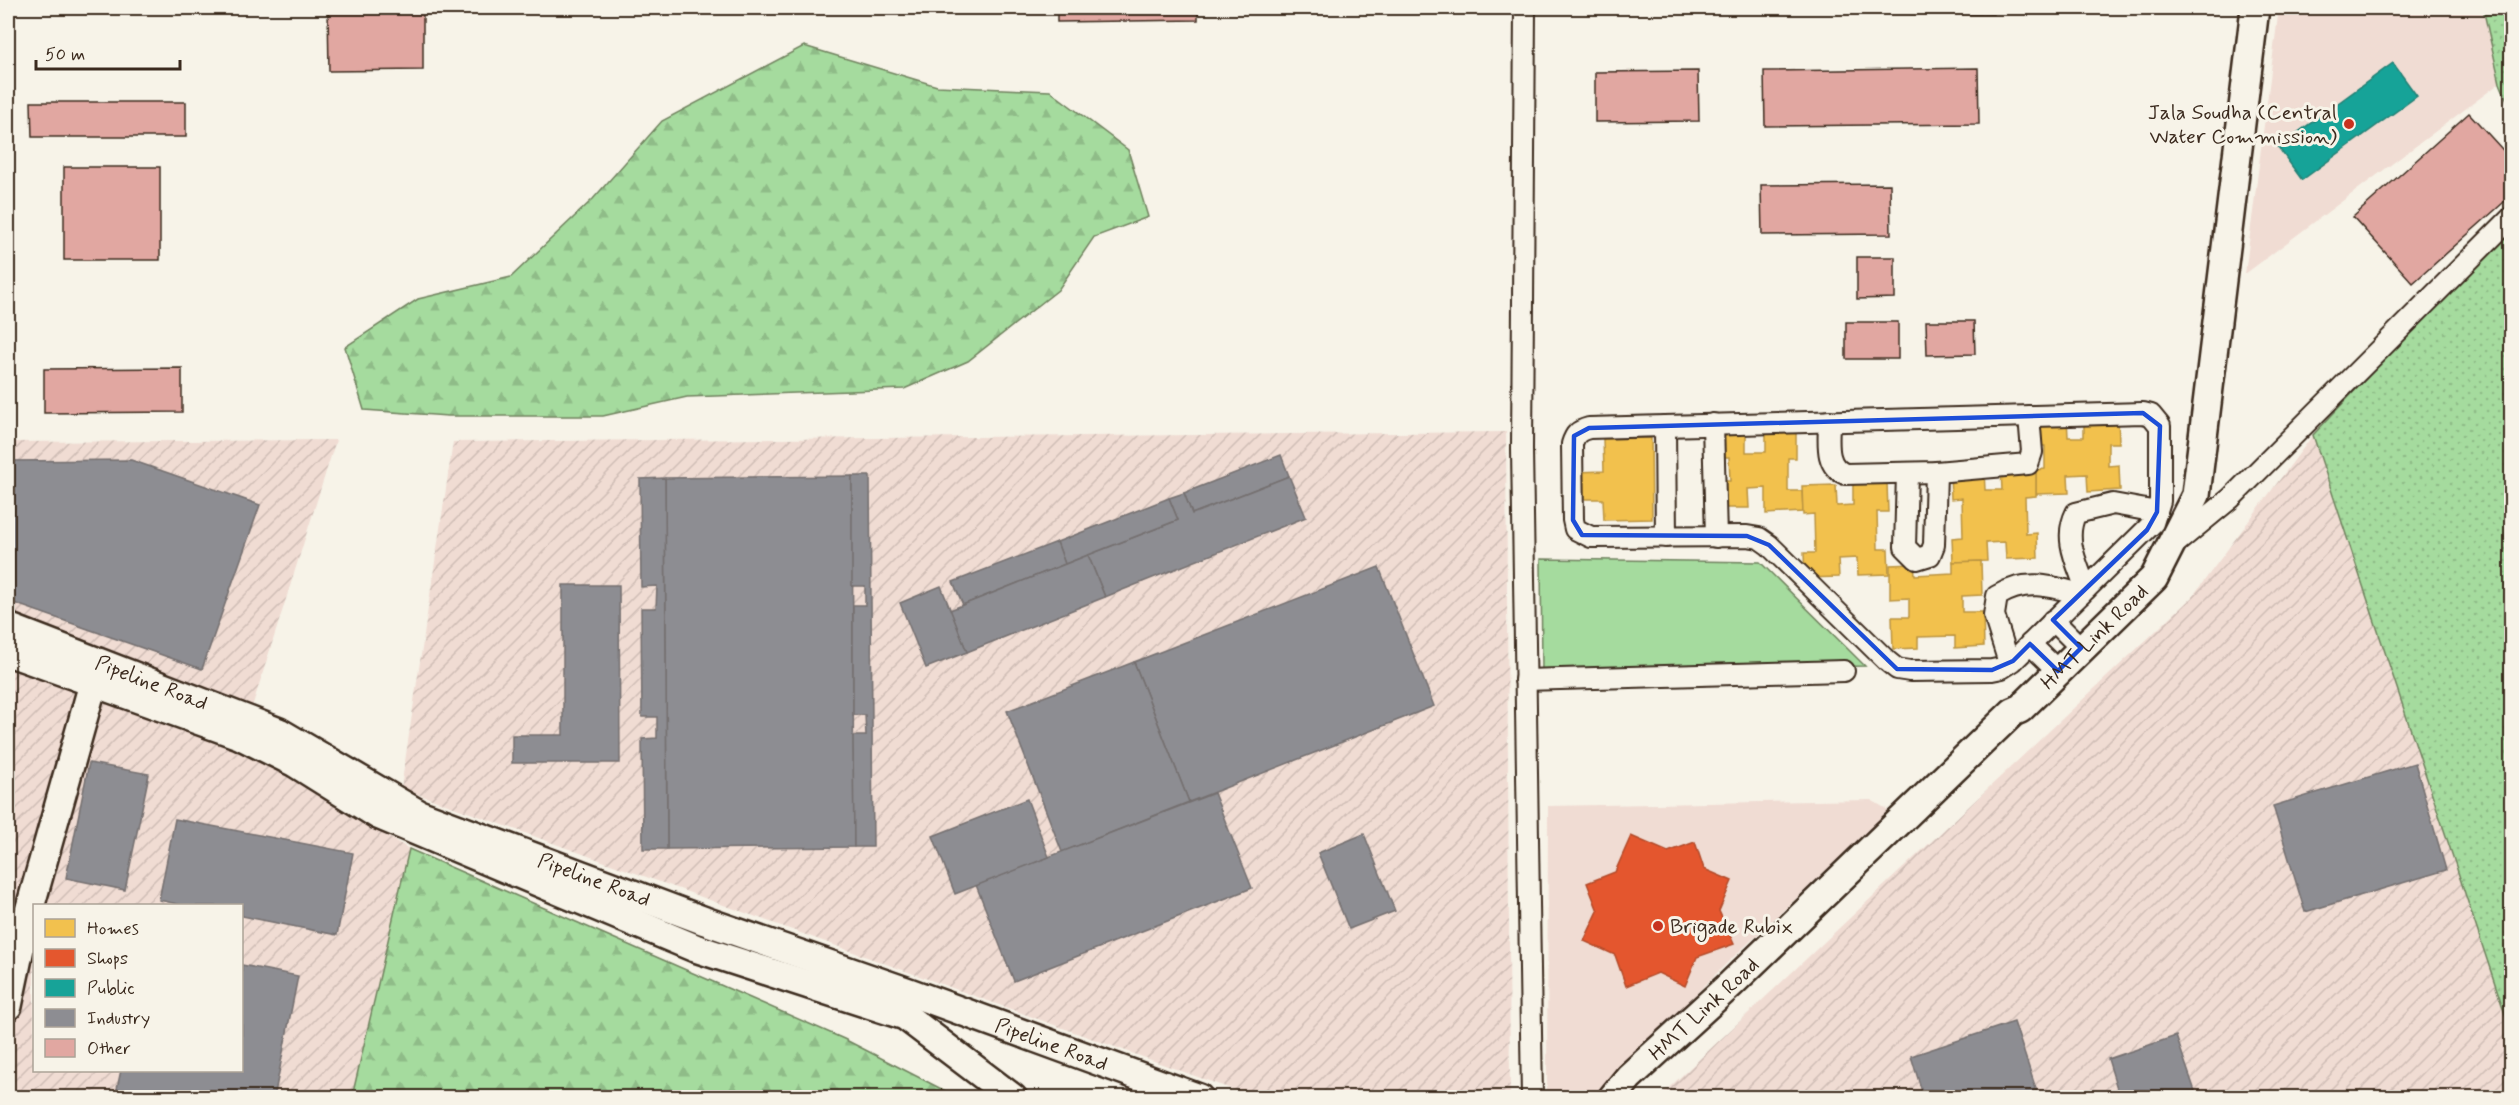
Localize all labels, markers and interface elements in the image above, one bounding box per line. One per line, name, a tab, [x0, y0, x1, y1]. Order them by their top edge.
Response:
scale bar	[36, 33, 180, 71]
text: 50 m	[45, 43, 85, 67]
place label: Jala Soudha (Central Water Commission)	[2148, 99, 2338, 151]
marker: Jala Soudha (Central Water Commission)	[2342, 117, 2356, 131]
street label: HMT Link Road	[2035, 578, 2155, 696]
street label: Pipeline Road	[91, 649, 211, 718]
street label: Pipeline Road	[534, 847, 654, 914]
legend	[33, 904, 243, 1072]
place label: Brigade Rubix	[1670, 913, 1793, 942]
text: Homes	[87, 917, 139, 941]
marker: Brigade Rubix	[1651, 919, 1665, 933]
text: Shops	[87, 947, 128, 971]
street label: HMT Link Road	[1643, 952, 1765, 1067]
text: Public	[87, 977, 135, 1001]
text: Industry	[87, 1007, 150, 1031]
street label: Pipeline Road	[991, 1012, 1111, 1078]
text: Other	[87, 1037, 131, 1061]

